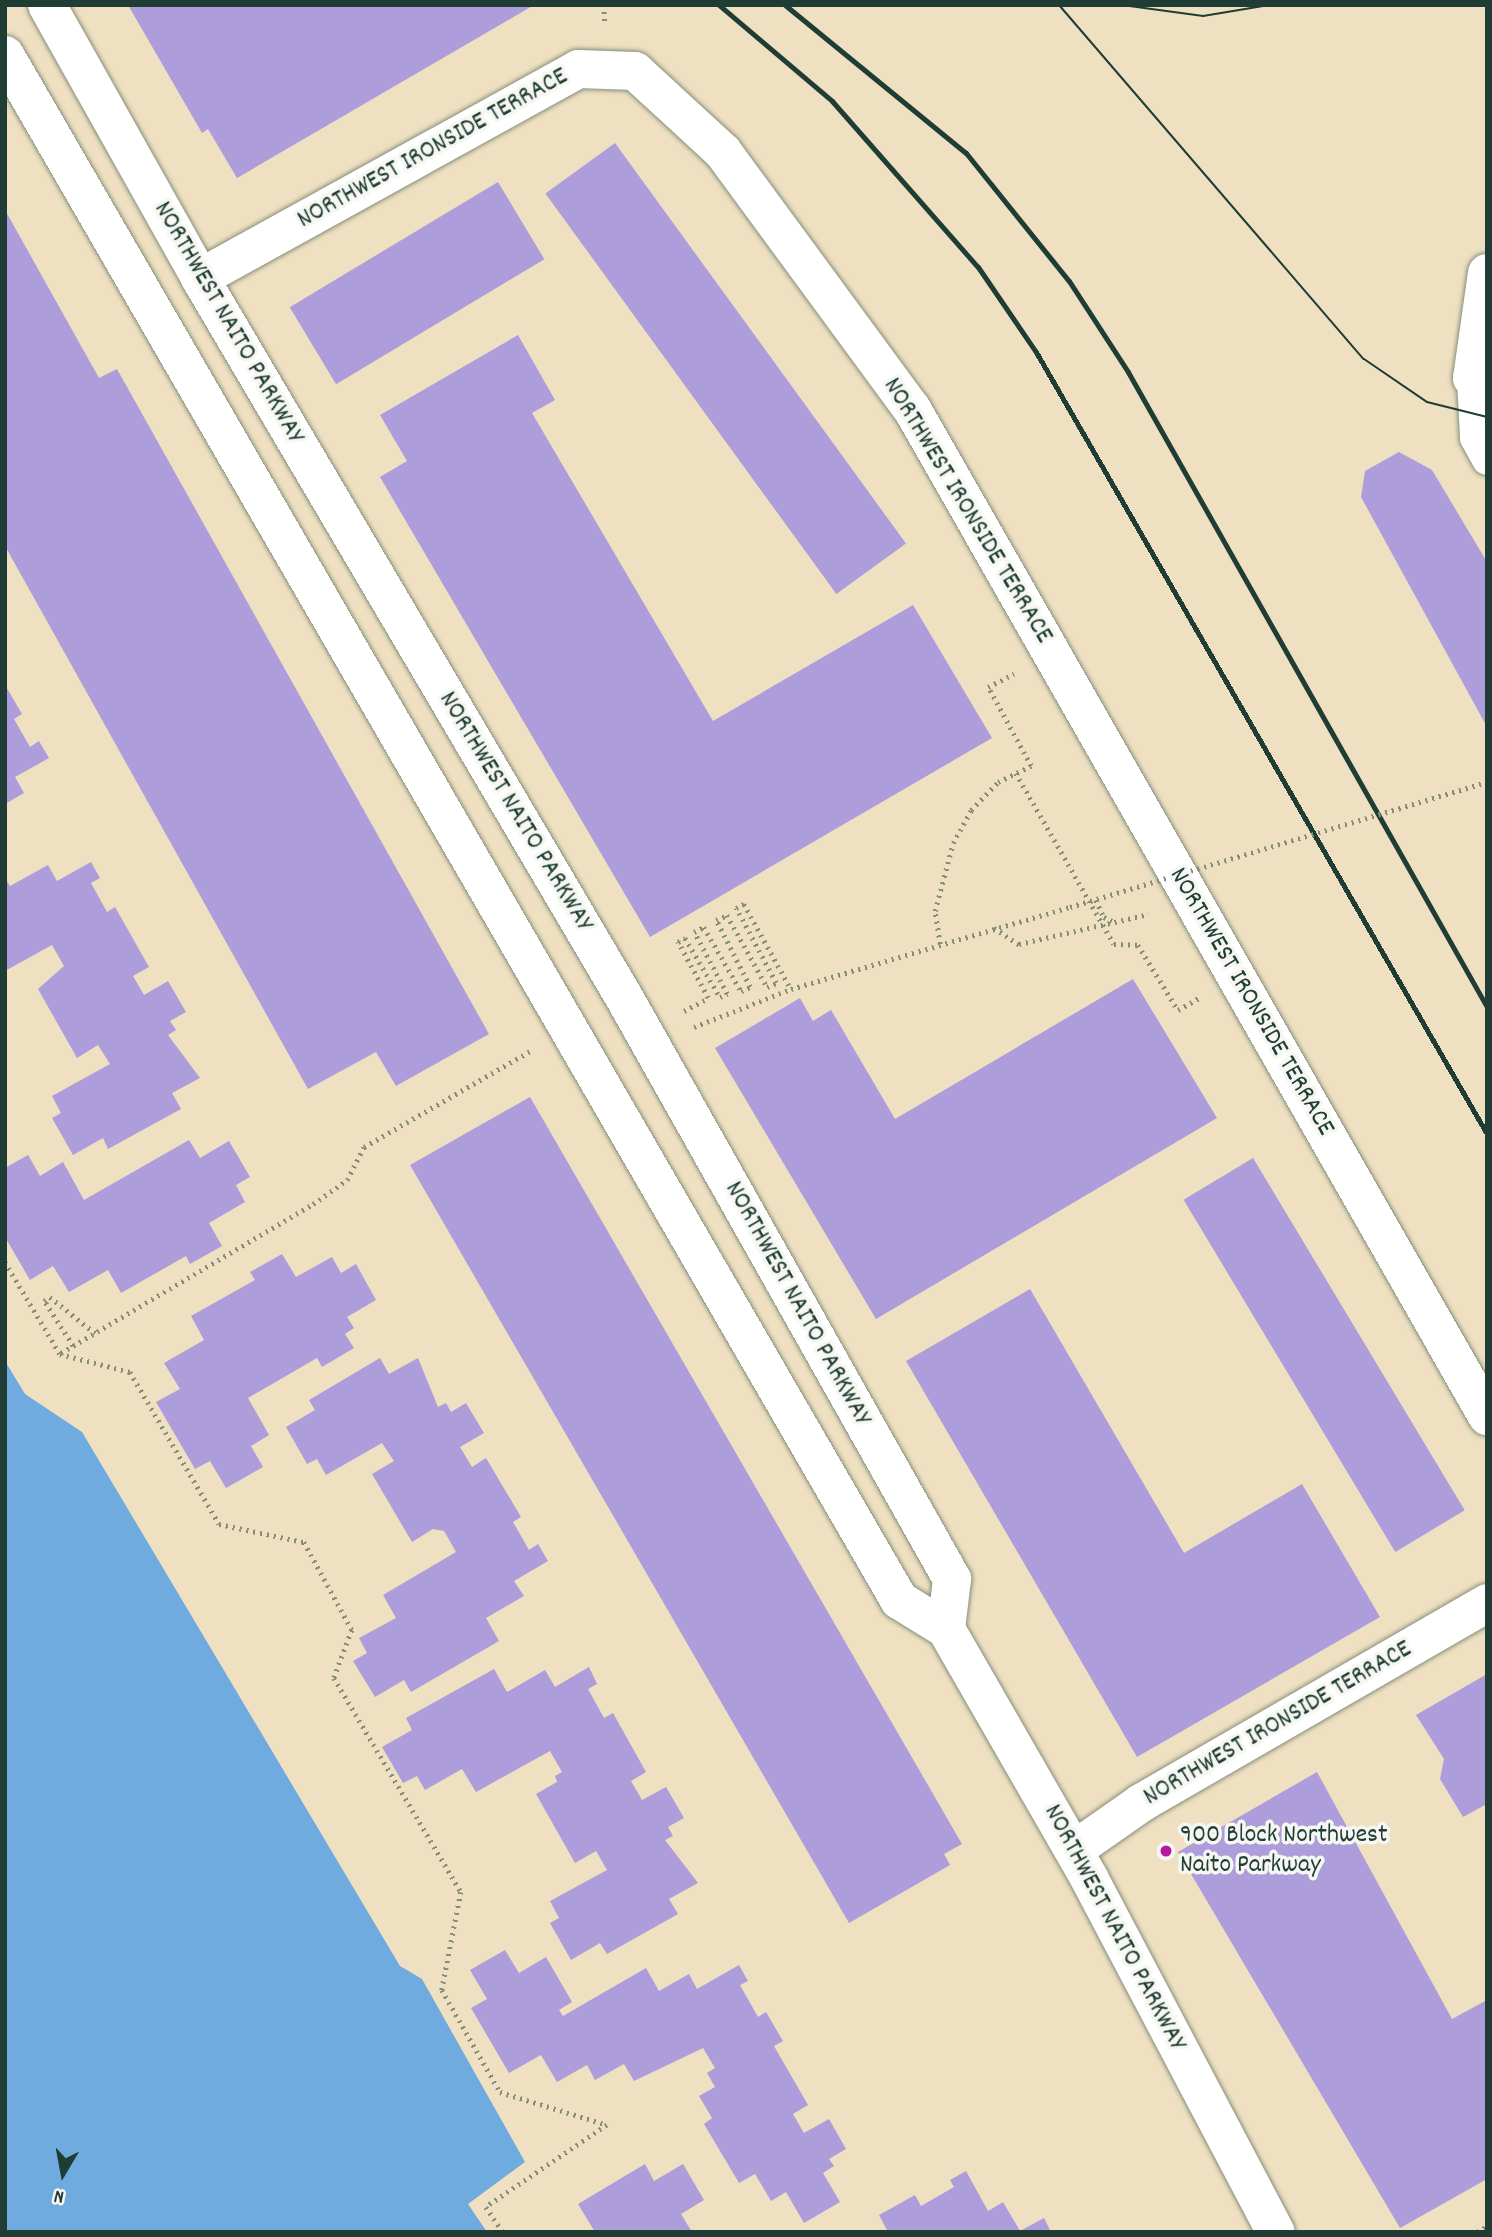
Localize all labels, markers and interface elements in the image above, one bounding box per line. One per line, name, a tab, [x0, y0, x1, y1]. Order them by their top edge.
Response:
street label: NORTHWEST IRONSIDE TERRACE	[292, 62, 574, 236]
street label: NORTHWEST NAITO PARKWAY	[146, 196, 310, 450]
street label: NORTHWEST IRONSIDE TERRACE	[875, 373, 1059, 649]
street label: NORTHWEST NAITO PARKWAY	[431, 686, 599, 938]
street label: NORTHWEST IRONSIDE TERRACE	[1161, 862, 1341, 1142]
street label: NORTHWEST NAITO PARKWAY	[717, 1176, 877, 1432]
street label: NORTHWEST IRONSIDE TERRACE	[1138, 1634, 1418, 1814]
street label: NORTHWEST NAITO PARKWAY	[1036, 1800, 1192, 2056]
place label: 900 Block Northwest Naito Parkway	[1180, 1820, 1388, 1882]
marker: 900 Block Northwest Naito Parkway	[1158, 1843, 1174, 1859]
north arrow	[28, 2139, 98, 2209]
text: N	[52, 2181, 66, 2209]

